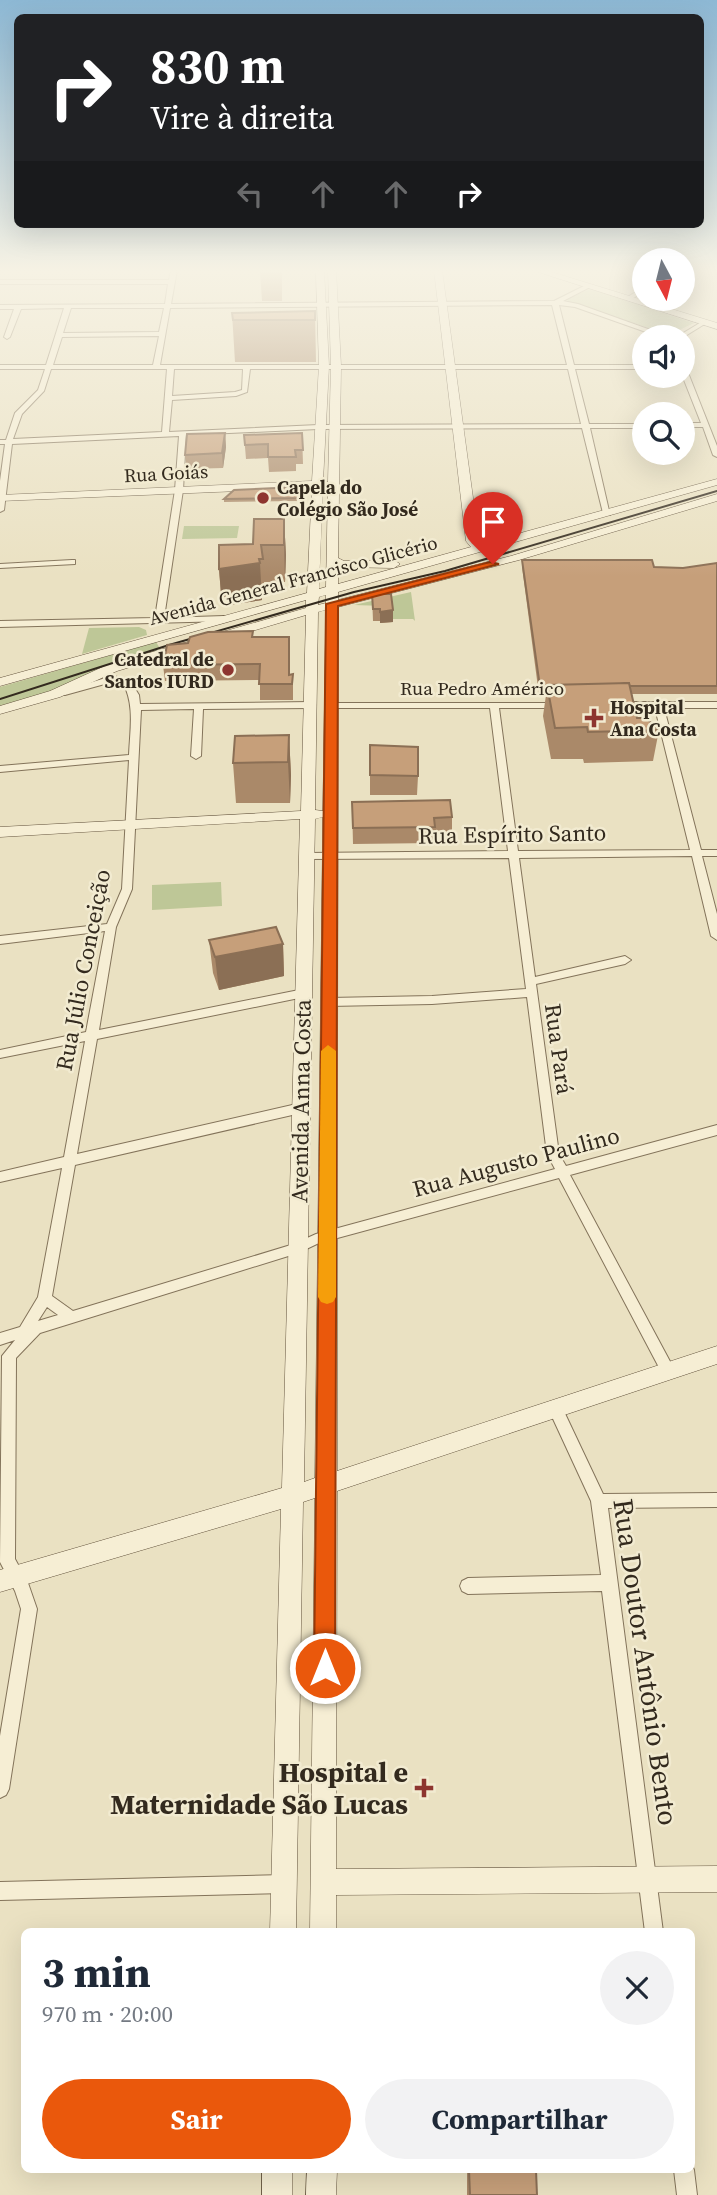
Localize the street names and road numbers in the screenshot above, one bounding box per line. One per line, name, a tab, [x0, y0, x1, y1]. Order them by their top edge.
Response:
street label: Rua Goiás	[123, 458, 209, 488]
street label: Avenida General Francisco Glicério	[146, 529, 440, 631]
street label: Rua Pedro Américo	[400, 675, 564, 701]
street label: Rua Espírito Santo	[418, 816, 606, 852]
street label: Rua Júlio Conceição	[48, 866, 118, 1074]
street label: Avenida Anna Costa	[283, 998, 319, 1203]
street label: Rua Pará	[537, 1001, 581, 1097]
street label: Rua Augusto Paulino	[409, 1119, 623, 1205]
street label: Rua Doutor Antônio Bento	[604, 1496, 688, 1828]

